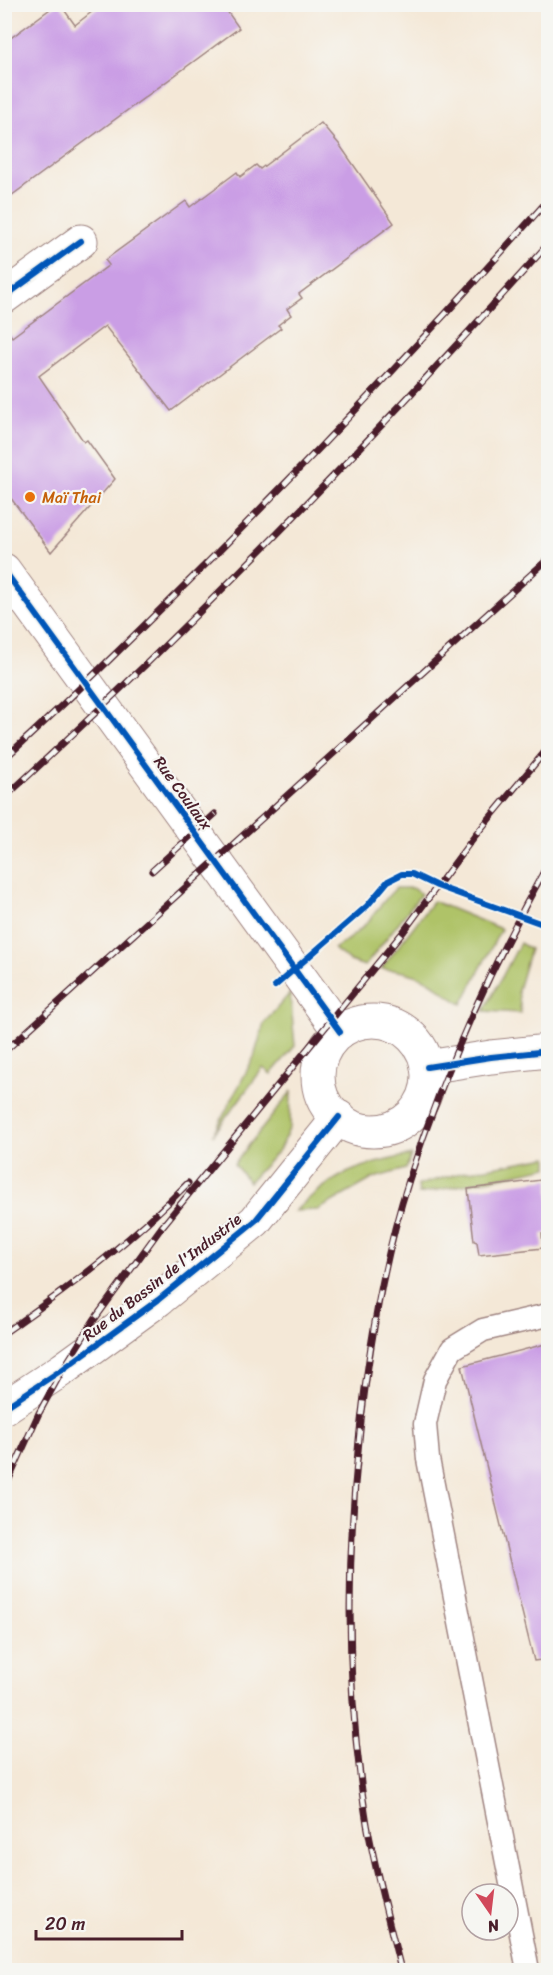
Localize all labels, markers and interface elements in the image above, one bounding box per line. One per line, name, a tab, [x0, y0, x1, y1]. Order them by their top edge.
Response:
place label: Maï Thai	[42, 483, 102, 512]
marker: Maï Thai	[23, 490, 37, 504]
street label: Rue Coulaux	[146, 749, 221, 837]
street label: Rue du Bassin de l'Industrie	[76, 1205, 248, 1349]
north arrow	[460, 1882, 520, 1942]
scale bar	[36, 1903, 182, 1941]
text: 20 m	[45, 1908, 85, 1940]
text: N	[484, 1910, 503, 1942]

